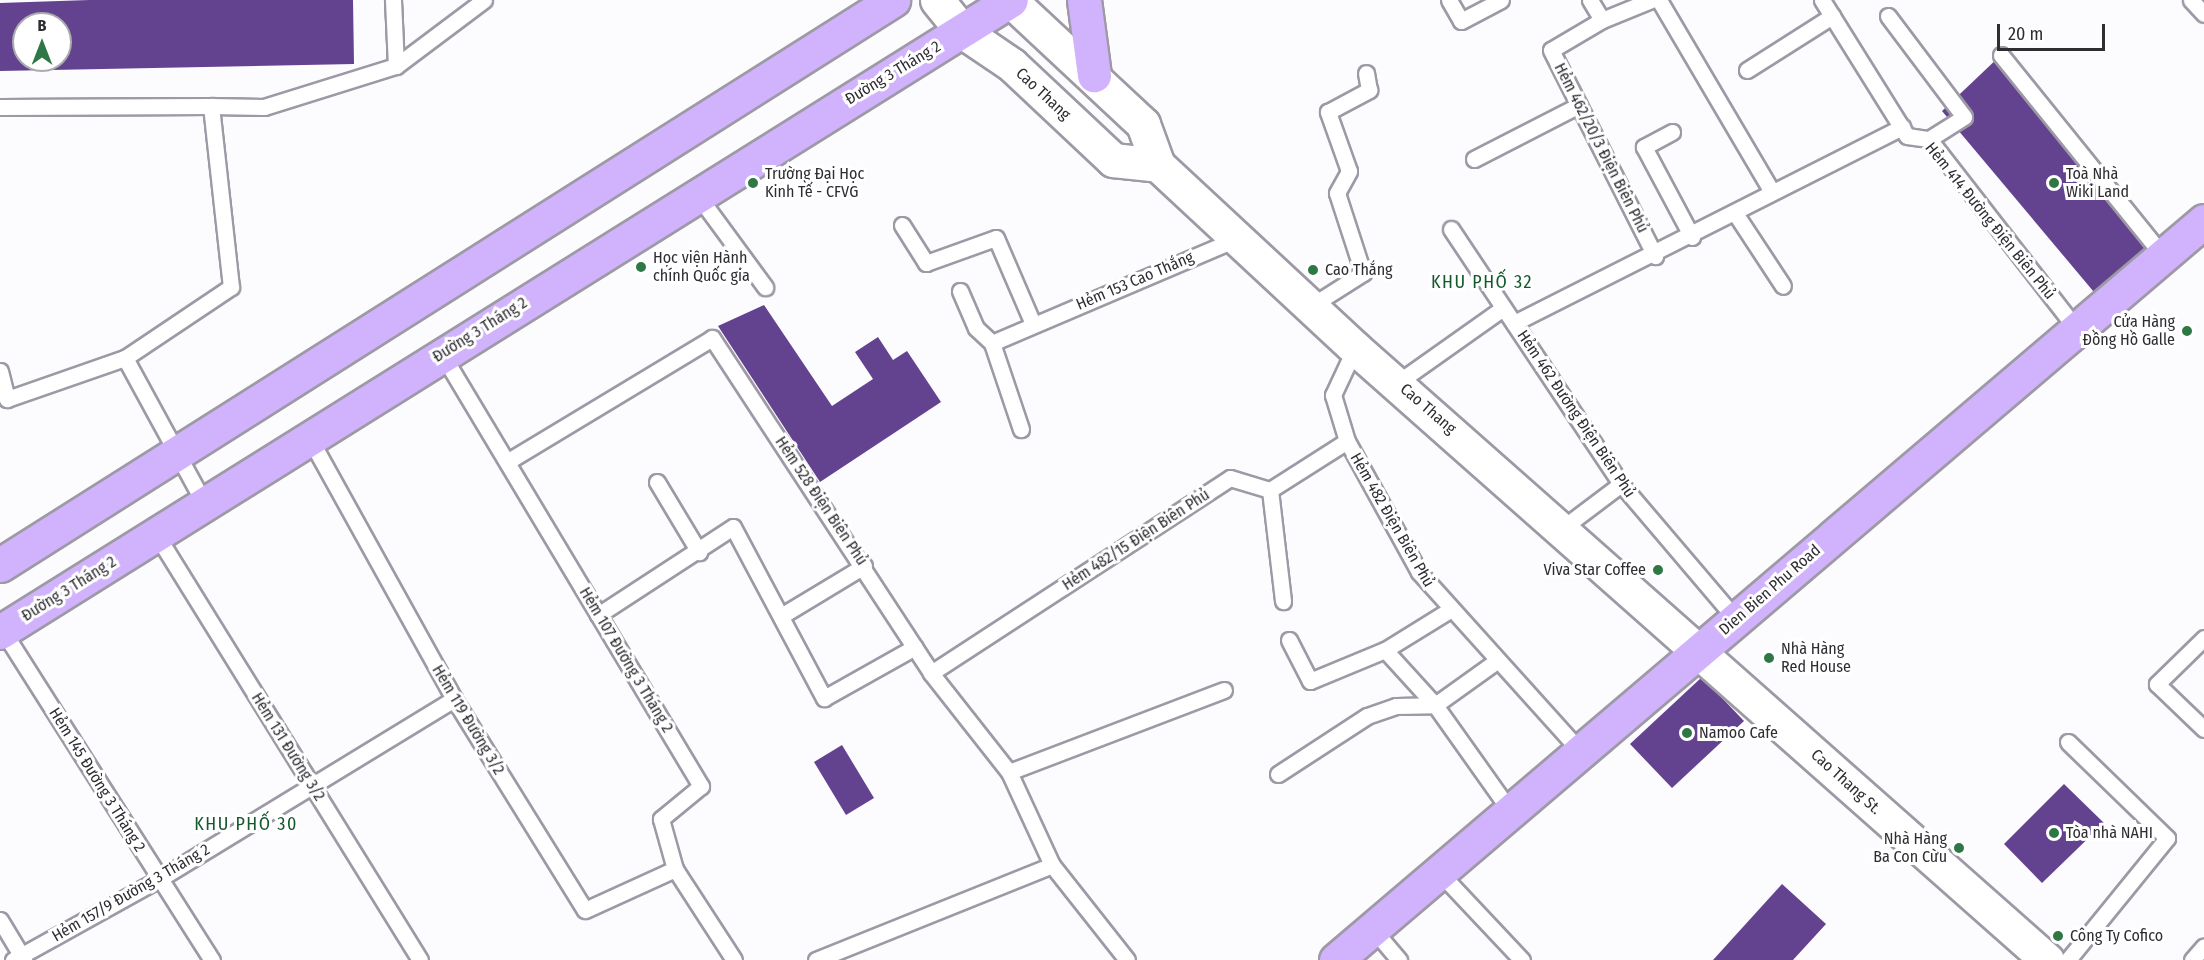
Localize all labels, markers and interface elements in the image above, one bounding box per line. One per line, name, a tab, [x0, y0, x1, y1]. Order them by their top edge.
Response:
north arrow	[12, 12, 72, 72]
scale bar	[2000, 12, 2108, 50]
text: B	[38, 16, 46, 35]
text: 20 m	[2008, 23, 2043, 45]
street label: Đường 3 Tháng 2	[842, 37, 944, 109]
street label: Hẻm 462/20/3 Điện Biên Phủ	[1550, 60, 1652, 236]
street label: Cao Thang	[1012, 64, 1074, 124]
street label: Hẻm 414 Đường Điện Biên Phủ	[1921, 139, 2059, 303]
place label: Trường Đại Học Kinh Tế - CFVG	[765, 164, 864, 202]
place label: Toà Nhà Wiki Land	[2066, 164, 2129, 202]
marker: Trường Đại Học Kinh Tế - CFVG	[746, 176, 760, 190]
marker: Toà Nhà Wiki Land	[2047, 176, 2061, 190]
place label: Học viện Hành chính Quốc gia	[653, 248, 750, 286]
street label: Hẻm 153 Cao Thắng	[1073, 248, 1197, 314]
marker: Học viện Hành chính Quốc gia	[634, 260, 648, 274]
place label: Cao Thắng	[1325, 260, 1393, 280]
marker: Cao Thắng	[1306, 263, 1320, 277]
district label: KHU PHỐ 32	[1431, 271, 1533, 293]
street label: Đường 3 Tháng 2	[429, 293, 531, 367]
place label: Cửa Hàng Đồng Hồ Galle	[2082, 312, 2175, 350]
marker: Cửa Hàng Đồng Hồ Galle	[2180, 324, 2194, 338]
street label: Hẻm 462 Đường Điện Biên Phủ	[1513, 327, 1639, 501]
street label: Cao Thang	[1396, 380, 1460, 438]
street label: Hẻm 528 Điện Biên Phủ	[771, 433, 871, 569]
street label: Hẻm 482 Điện Biên Phủ	[1346, 450, 1438, 590]
street label: Hẻm 482/15 Điện Biên Phủ	[1059, 485, 1213, 595]
street label: Dien Bien Phu Road	[1715, 541, 1825, 639]
street label: Đường 3 Tháng 2	[18, 552, 120, 626]
place label: Viva Star Coffee	[1543, 560, 1646, 580]
marker: Viva Star Coffee	[1651, 563, 1665, 577]
street label: Hẻm 107 Đường 3 Tháng 2	[575, 584, 677, 736]
place label: Nhà Hàng Red House	[1781, 639, 1851, 677]
marker: Nhà Hàng Red House	[1762, 651, 1776, 665]
street label: Hẻm 119 Đường 3/2	[428, 662, 508, 778]
street label: Hẻm 131 Đường 3/2	[247, 689, 329, 805]
street label: Hẻm 145 Đường 3 Tháng 2	[45, 704, 149, 856]
place label: Namoo Cafe	[1699, 723, 1778, 743]
marker: Namoo Cafe	[1680, 726, 1694, 740]
street label: Cao Thang St.	[1807, 745, 1885, 819]
district label: KHU PHỐ 30	[194, 813, 298, 835]
place label: Tòa nhà NAHI	[2066, 823, 2153, 843]
marker: Tòa nhà NAHI	[2047, 826, 2061, 840]
place label: Nhà Hàng Ba Con Cừu	[1873, 829, 1947, 867]
street label: Hẻm 157/9 Đường 3 Tháng 2	[49, 840, 213, 946]
marker: Nhà Hàng Ba Con Cừu	[1952, 841, 1966, 855]
place label: Công Ty Cofico	[2070, 926, 2163, 946]
marker: Công Ty Cofico	[2051, 929, 2065, 943]

